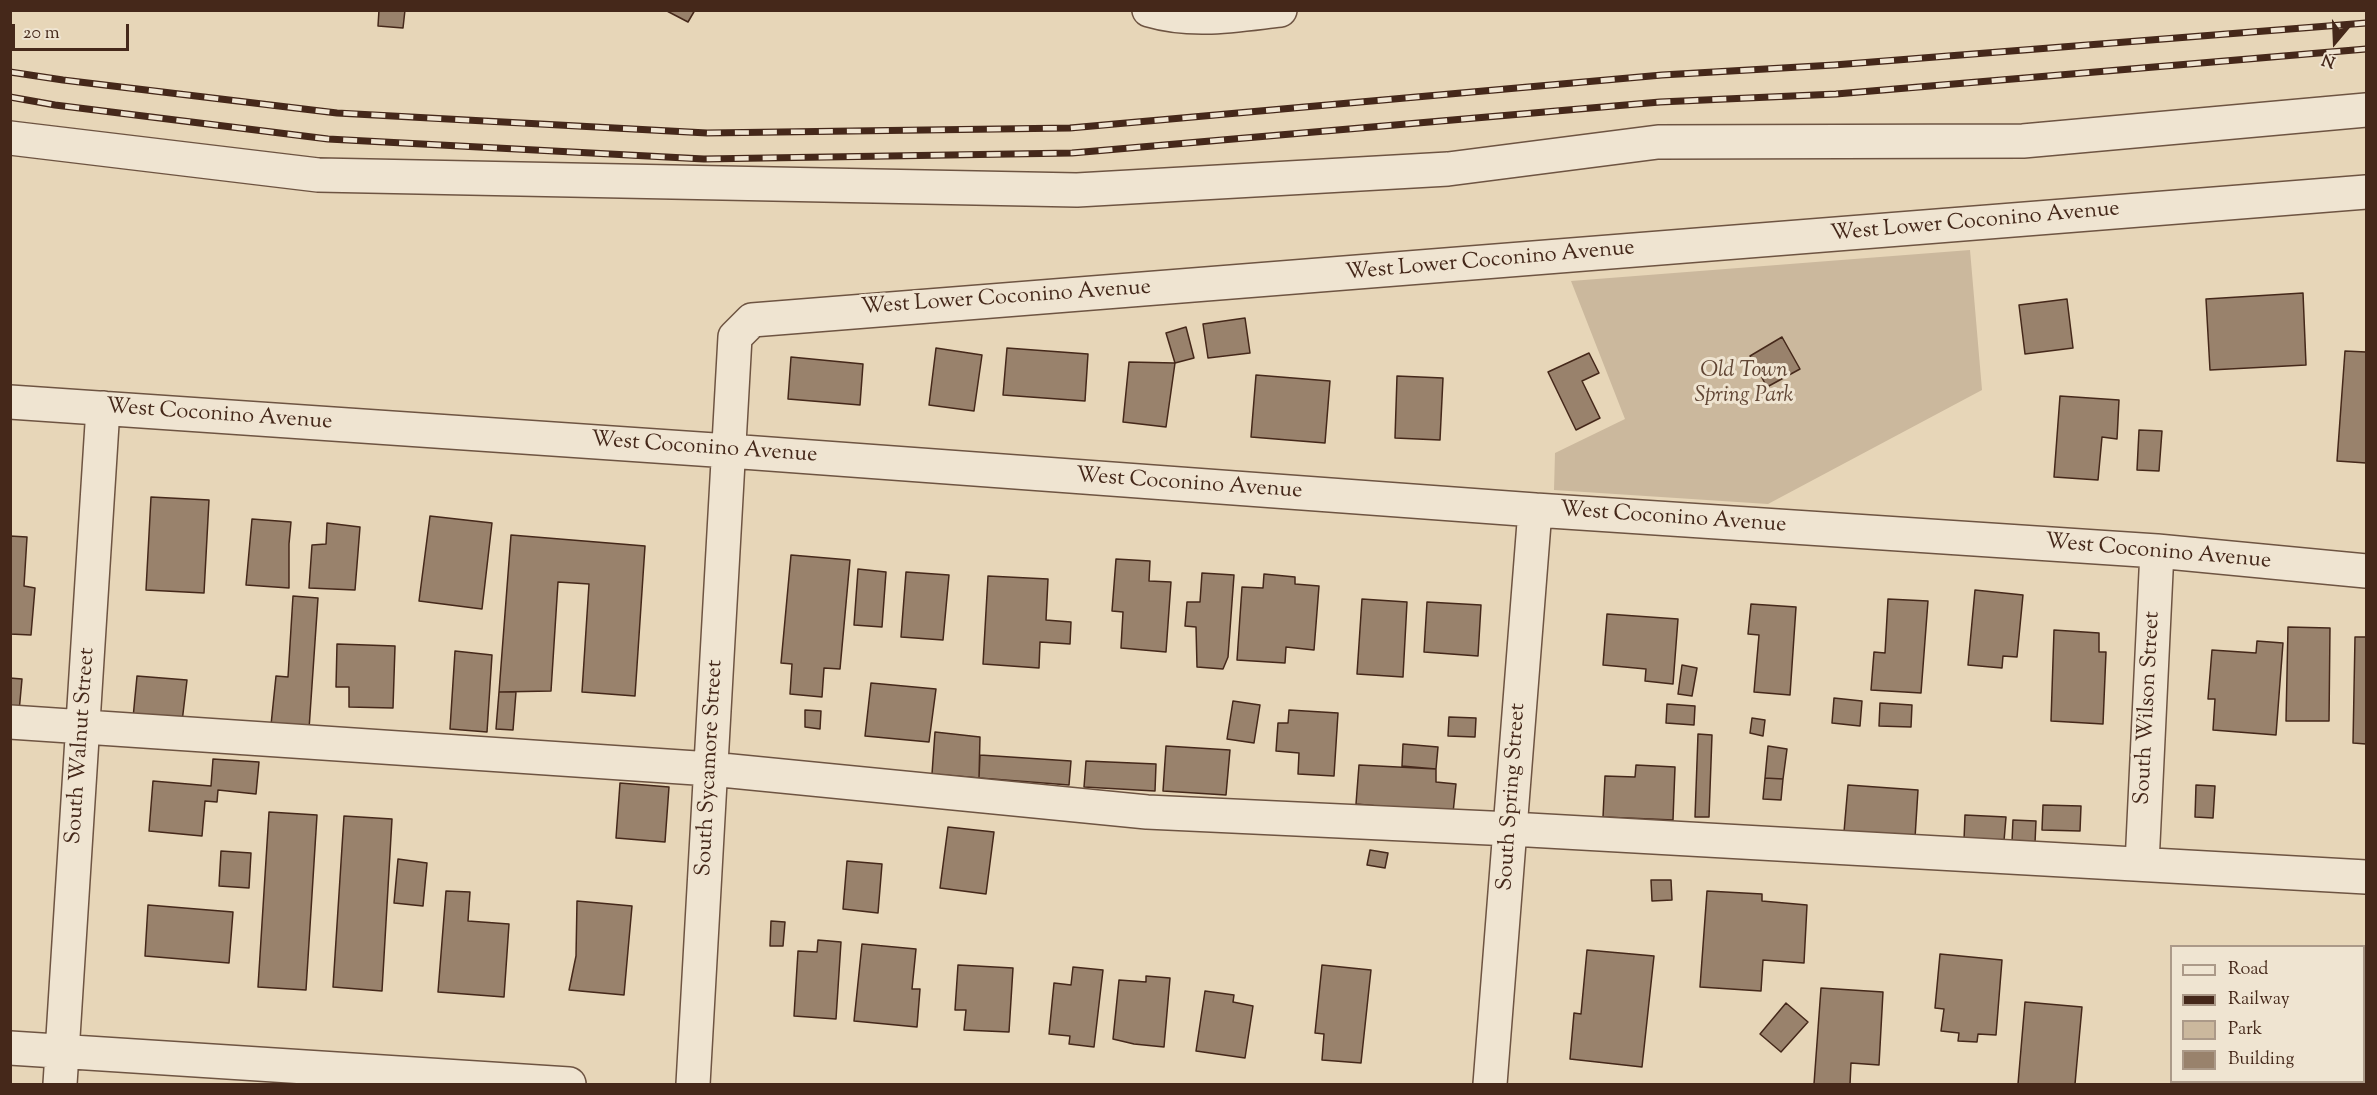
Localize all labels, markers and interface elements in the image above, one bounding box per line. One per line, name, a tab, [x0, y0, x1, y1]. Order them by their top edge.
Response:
scale bar	[15, 12, 132, 50]
north arrow	[2305, 12, 2365, 72]
text: 20 m	[23, 21, 60, 47]
text: N	[2319, 47, 2339, 72]
street label: West Lower Coconino Avenue	[1829, 197, 2121, 249]
street label: West Lower Coconino Avenue	[1344, 236, 1636, 288]
street label: West Lower Coconino Avenue	[860, 276, 1152, 322]
park label: Old Town Spring Park	[1695, 359, 1793, 410]
street label: West Coconino Avenue	[105, 395, 333, 437]
street label: West Coconino Avenue	[590, 428, 818, 470]
street label: West Coconino Avenue	[1075, 464, 1303, 506]
street label: West Coconino Avenue	[1559, 498, 1787, 540]
street label: West Coconino Avenue	[2044, 530, 2272, 576]
street label: South Wilson Street	[2131, 611, 2167, 805]
street label: South Walnut Street	[62, 647, 102, 845]
street label: South Sycamore Street	[692, 659, 730, 877]
street label: South Spring Street	[1493, 702, 1533, 892]
legend	[2170, 945, 2365, 1083]
text: Road	[2228, 957, 2268, 983]
text: Railway	[2228, 987, 2290, 1013]
text: Park	[2228, 1017, 2262, 1043]
text: Building	[2228, 1047, 2294, 1073]

